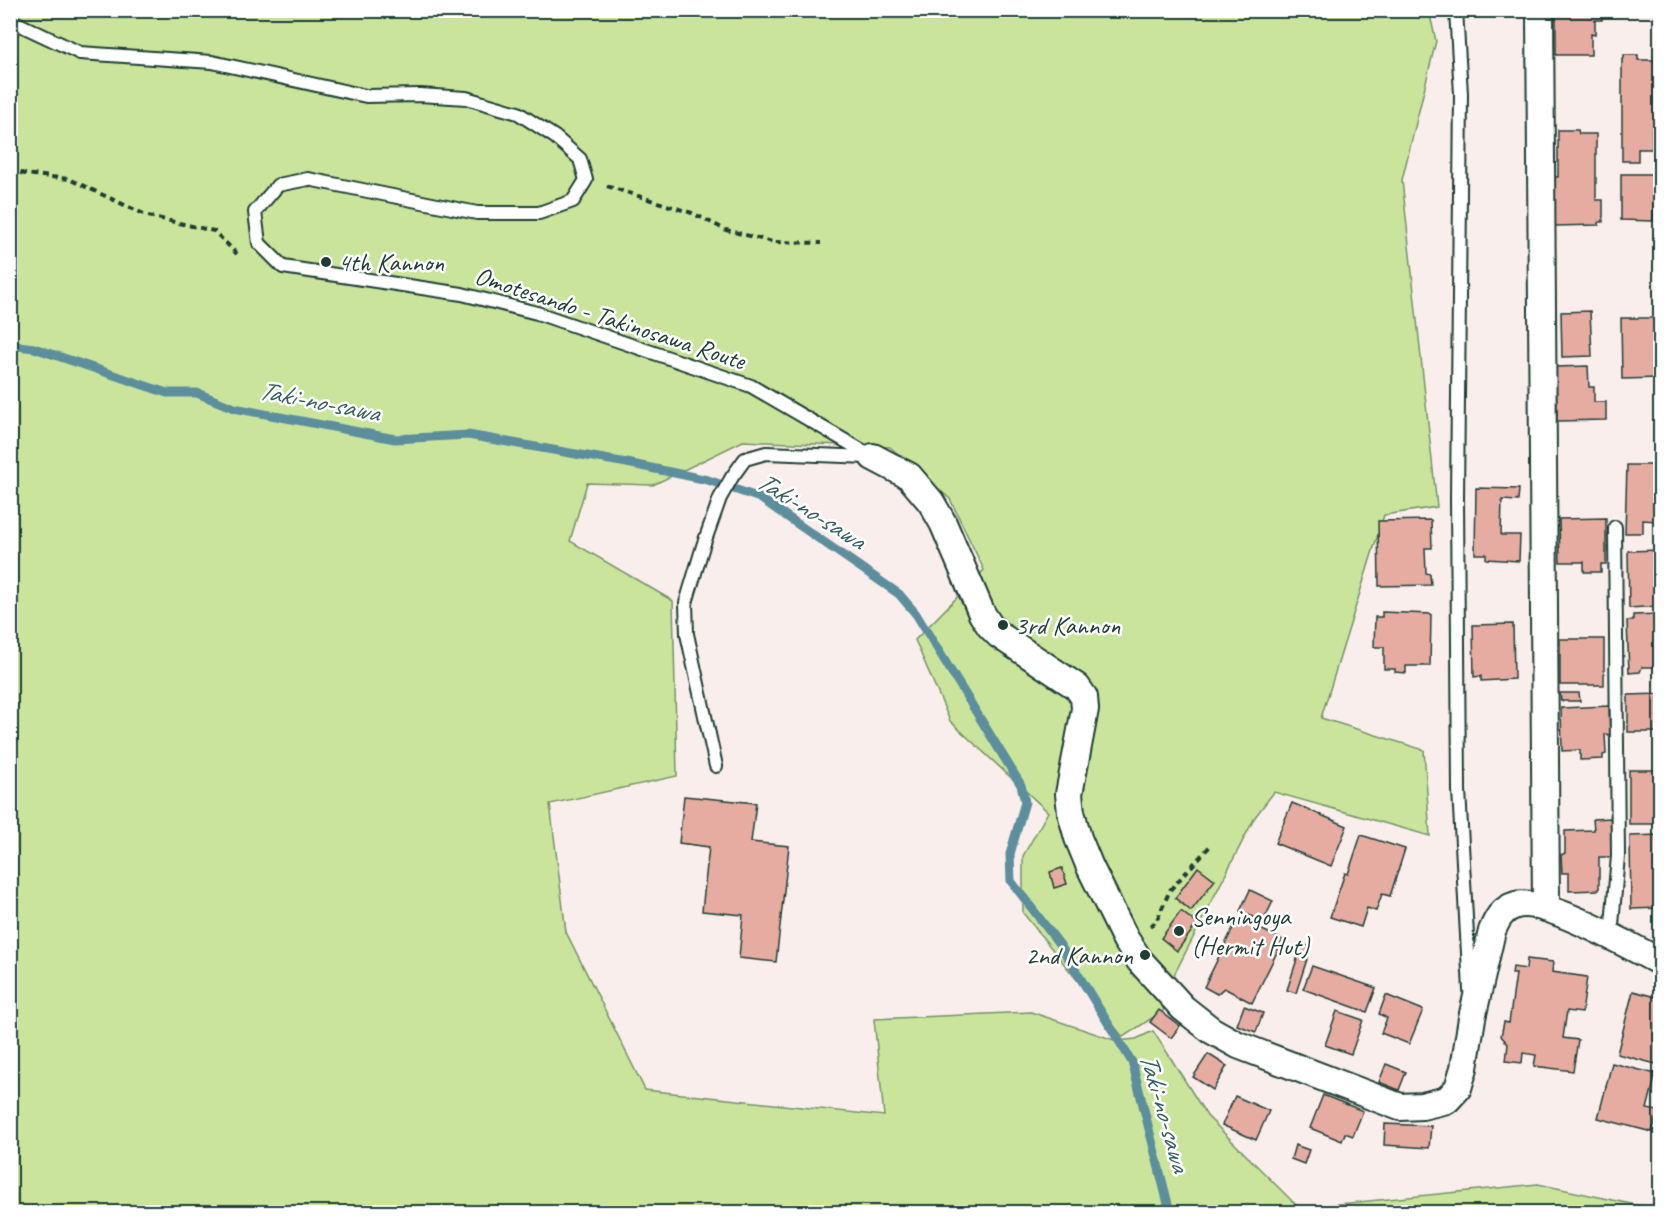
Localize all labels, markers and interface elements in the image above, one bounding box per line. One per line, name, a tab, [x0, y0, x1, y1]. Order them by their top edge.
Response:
place label: 4th Kannon	[338, 246, 444, 279]
marker: 4th Kannon	[319, 255, 333, 269]
street label: Omotesando - Takinosawa Route	[471, 259, 751, 378]
water label: Taki-no-sawa	[256, 373, 384, 430]
water label: Taki-no-sawa	[750, 463, 873, 558]
place label: 3rd Kannon	[1015, 609, 1120, 642]
marker: 3rd Kannon	[996, 618, 1010, 632]
place label: Senningoya (Hermit Hut)	[1191, 900, 1311, 963]
marker: Senningoya (Hermit Hut)	[1172, 924, 1186, 938]
place label: 2nd Kannon	[1026, 939, 1133, 972]
marker: 2nd Kannon	[1138, 948, 1152, 962]
water label: Taki-no-sawa	[1132, 1049, 1199, 1177]

